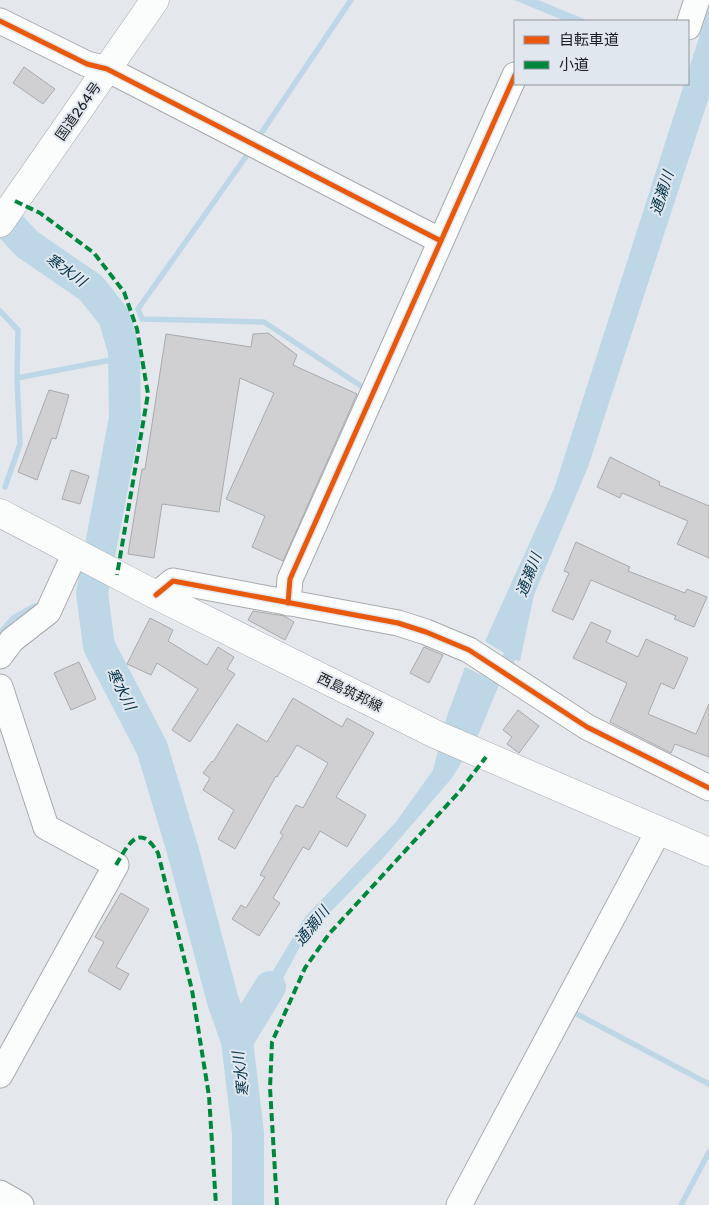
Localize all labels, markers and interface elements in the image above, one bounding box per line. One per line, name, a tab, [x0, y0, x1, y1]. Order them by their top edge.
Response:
legend	[514, 20, 689, 85]
text: 自転車道	[559, 31, 619, 49]
text: 小道	[559, 56, 589, 74]
street label: 国道264号	[52, 79, 105, 144]
water label: 通瀬川	[646, 167, 678, 217]
water label: 寒水川	[42, 250, 91, 291]
water label: 通瀬川	[513, 549, 546, 599]
water label: 寒水川	[103, 665, 140, 715]
street label: 西島筑邦線	[315, 669, 385, 715]
water label: 通瀬川	[291, 901, 334, 949]
water label: 寒水川	[229, 1049, 253, 1097]

